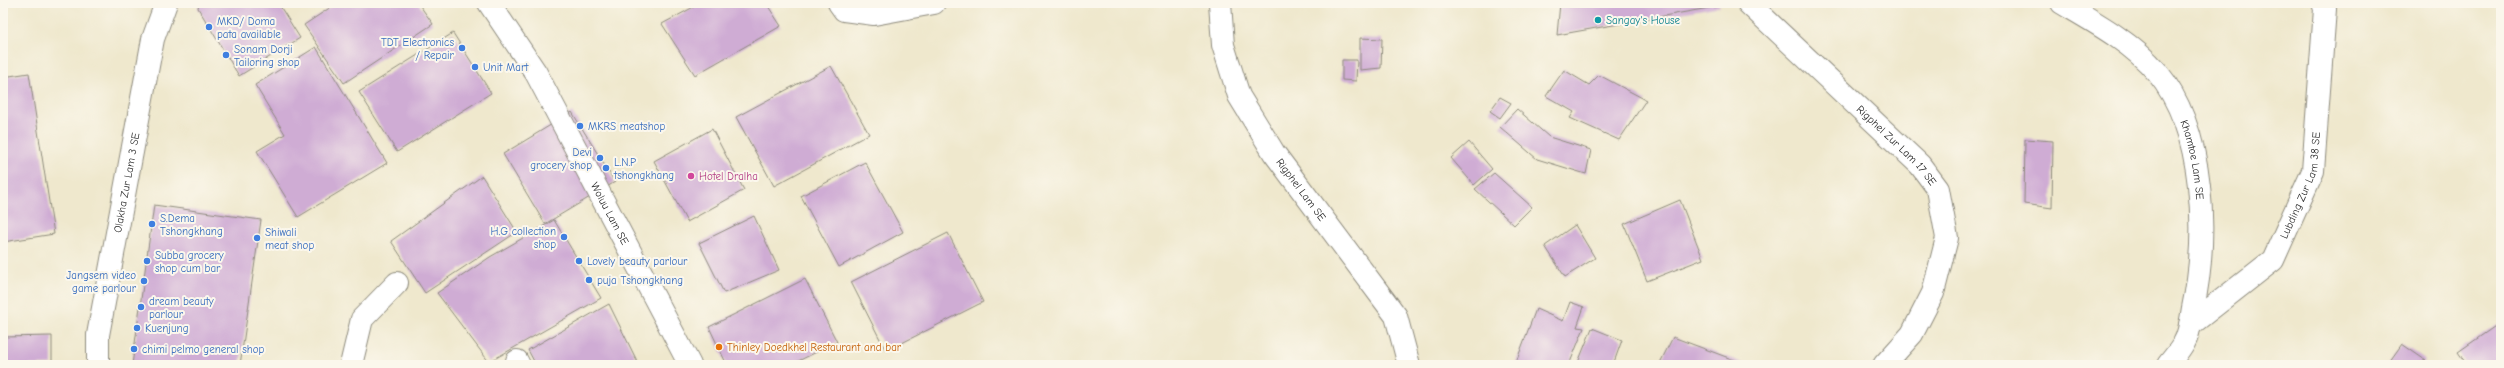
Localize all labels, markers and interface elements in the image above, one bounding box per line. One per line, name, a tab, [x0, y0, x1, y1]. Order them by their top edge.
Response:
place label: Sangay's House	[1606, 14, 1681, 27]
place label: MKD/ Doma pata available	[217, 15, 281, 41]
marker: Sangay's House	[1593, 15, 1603, 25]
marker: MKD/ Doma pata available	[204, 22, 214, 32]
place label: TDT Electronics / Repair	[381, 36, 455, 62]
place label: Sonam Dorji Tailoring shop	[234, 43, 300, 69]
marker: TDT Electronics / Repair	[457, 43, 467, 53]
marker: Sonam Dorji Tailoring shop	[221, 50, 231, 60]
place label: Unit Mart	[483, 61, 529, 74]
marker: Unit Mart	[470, 62, 480, 72]
street label: Rigphel Zur Lam 17 SE	[1854, 102, 1940, 188]
street label: Khamtoe Lam SE	[2178, 118, 2207, 200]
place label: MKRS meatshop	[588, 120, 665, 133]
marker: MKRS meatshop	[575, 121, 585, 131]
street label: Olakha Zur Lam 3 SE	[111, 131, 142, 234]
street label: Lubding Zur Lam 38 SE	[2277, 131, 2322, 240]
place label: Devi grocery shop	[530, 146, 592, 172]
marker: Devi grocery shop	[595, 153, 605, 163]
place label: L.N.P tshongkhang	[613, 156, 674, 182]
street label: Rigphel Lam SE	[1274, 156, 1329, 224]
marker: L.N.P tshongkhang	[601, 163, 611, 173]
place label: Hotel Dralha	[699, 170, 758, 183]
marker: Hotel Dralha	[686, 171, 696, 181]
street label: Woluu Lam SE	[588, 180, 632, 247]
place label: S.Dema Tshongkhang	[160, 212, 223, 238]
marker: S.Dema Tshongkhang	[147, 219, 157, 229]
place label: H.G collection shop	[491, 225, 556, 251]
place label: Shiwali meat shop	[265, 226, 314, 252]
marker: H.G collection shop	[559, 232, 569, 242]
marker: Shiwali meat shop	[252, 233, 262, 243]
place label: Subba grocery shop cum bar	[155, 249, 224, 275]
place label: Lovely beauty parlour	[587, 255, 688, 268]
marker: Subba grocery shop cum bar	[142, 256, 152, 266]
marker: Lovely beauty parlour	[574, 256, 584, 266]
place label: Jangsem video game parlour	[66, 269, 137, 295]
place label: puja Tshongkhang	[597, 274, 683, 287]
marker: puja Tshongkhang	[584, 275, 594, 285]
marker: Jangsem video game parlour	[139, 276, 149, 286]
place label: dream beauty parlour	[149, 295, 214, 321]
marker: dream beauty parlour	[136, 302, 146, 312]
place label: Kuenjung	[145, 322, 189, 335]
marker: Kuenjung	[132, 323, 142, 333]
place label: Thinley Doedkhel Restaurant and bar	[727, 341, 902, 354]
marker: Thinley Doedkhel Restaurant and bar	[714, 342, 724, 352]
place label: chimi pelmo general shop	[142, 343, 264, 356]
marker: chimi pelmo general shop	[129, 344, 139, 354]

